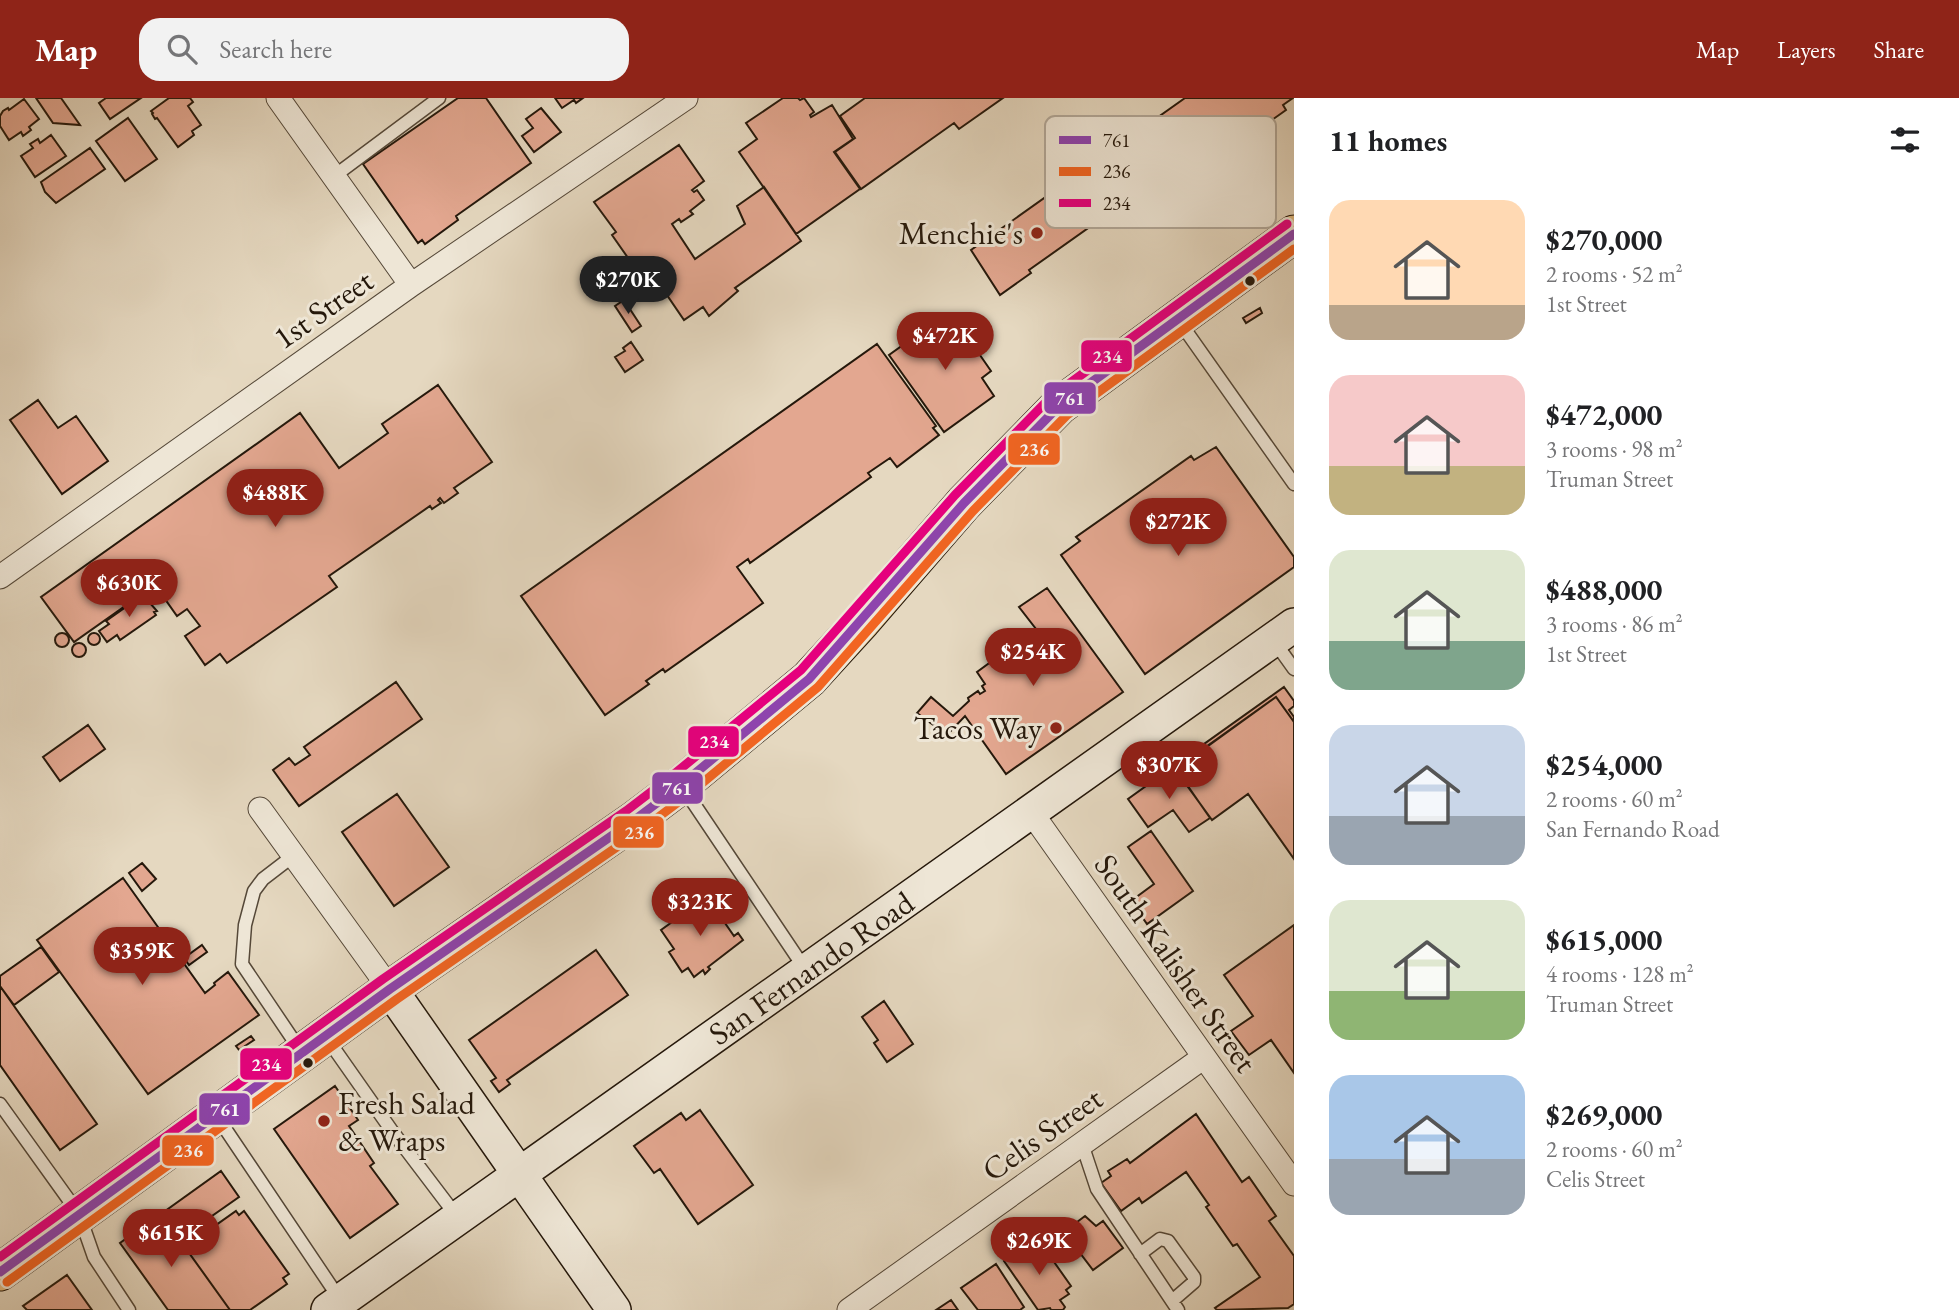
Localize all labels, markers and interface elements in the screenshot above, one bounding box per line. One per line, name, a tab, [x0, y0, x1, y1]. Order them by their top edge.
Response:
search box	[139, 18, 629, 81]
text: Map	[35, 28, 97, 71]
icon: search	[163, 30, 201, 68]
text: Search here	[219, 32, 332, 66]
text: Map	[1696, 34, 1739, 65]
text: Layers	[1777, 34, 1836, 65]
text: Share	[1874, 34, 1924, 65]
legend	[1045, 116, 1276, 228]
text: 11 homes	[1329, 121, 1447, 160]
icon: filters	[1886, 121, 1924, 159]
text: 761	[1103, 128, 1130, 153]
text: 236	[1103, 159, 1130, 184]
text: 234	[1103, 191, 1131, 216]
place label: Menchie's	[899, 212, 1023, 254]
text: $270,000	[1546, 220, 1662, 259]
marker: Menchie's	[1029, 225, 1045, 241]
icon: home	[1385, 228, 1469, 312]
pin: $270K	[579, 256, 677, 316]
text: 2 rooms · 52 m²	[1546, 259, 1683, 289]
street label: 1st Street	[265, 260, 381, 358]
text: $270K	[596, 264, 660, 294]
unlabelled marker	[1243, 274, 1257, 288]
text: 1st Street	[1546, 289, 1627, 319]
pin: $472K	[896, 313, 994, 372]
text: $472K	[913, 320, 977, 350]
line badge: 234	[1080, 339, 1133, 373]
text: 234	[1092, 344, 1123, 369]
line badge: 761	[1043, 381, 1097, 415]
text: 761	[1055, 386, 1085, 411]
text: $472,000	[1546, 395, 1662, 434]
icon: home	[1385, 403, 1469, 487]
line badge: 236	[1007, 432, 1061, 466]
text: 3 rooms · 98 m²	[1546, 434, 1683, 464]
text: 236	[1019, 437, 1049, 462]
text: Truman Street	[1546, 464, 1673, 494]
pin: $488K	[226, 470, 324, 529]
text: $488K	[243, 477, 307, 507]
pin: $272K	[1129, 498, 1227, 558]
text: $272K	[1146, 506, 1210, 536]
pin: $630K	[80, 560, 178, 619]
text: $630K	[97, 567, 161, 597]
text: $488,000	[1546, 570, 1662, 609]
icon: home	[1385, 578, 1469, 662]
text: 3 rooms · 86 m²	[1546, 609, 1683, 639]
pin: $254K	[984, 628, 1082, 688]
text: $254K	[1001, 636, 1065, 666]
text: 1st Street	[1546, 639, 1627, 669]
place label: Tacos Way	[914, 707, 1043, 749]
marker: Tacos Way	[1048, 720, 1064, 736]
line badge: 234	[687, 725, 740, 758]
text: 234	[699, 729, 730, 754]
pin: $307K	[1120, 742, 1218, 801]
text: $254,000	[1546, 745, 1662, 784]
text: $307K	[1137, 749, 1201, 779]
icon: home	[1385, 753, 1469, 837]
line badge: 761	[651, 771, 704, 805]
text: 761	[662, 776, 692, 801]
text: 2 rooms · 60 m²	[1546, 784, 1683, 814]
text: San Fernando Road	[1546, 814, 1720, 844]
line badge: 236	[612, 815, 665, 849]
text: 236	[624, 820, 654, 845]
street label: South Kalisher Street	[1085, 846, 1267, 1080]
pin: $323K	[651, 878, 749, 938]
street label: San Fernando Road	[700, 881, 923, 1054]
text: $323K	[668, 886, 732, 916]
text: $615,000	[1546, 920, 1662, 959]
pin: $359K	[93, 928, 191, 987]
icon: home	[1385, 928, 1469, 1012]
text: $359K	[110, 935, 174, 965]
text: 4 rooms · 128 m²	[1546, 959, 1694, 989]
text: Truman Street	[1546, 989, 1673, 1019]
line badge: 234	[239, 1047, 293, 1081]
text: 234	[251, 1052, 282, 1077]
unlabelled marker	[301, 1056, 315, 1070]
street label: Celis Street	[974, 1077, 1110, 1191]
place label: Fresh Salad & Wraps	[338, 1082, 476, 1161]
line badge: 761	[198, 1092, 251, 1126]
text: $269,000	[1546, 1095, 1662, 1134]
text: 761	[210, 1097, 240, 1122]
icon: home	[1385, 1103, 1469, 1187]
marker: Fresh Salad & Wraps	[316, 1113, 332, 1129]
line badge: 236	[161, 1134, 215, 1167]
text: 2 rooms · 60 m²	[1546, 1134, 1683, 1164]
text: 236	[173, 1138, 203, 1163]
text: Celis Street	[1546, 1164, 1645, 1194]
pin: $615K	[122, 1210, 220, 1269]
text: $615K	[139, 1217, 203, 1247]
pin: $269K	[990, 1218, 1088, 1277]
text: $269K	[1007, 1225, 1071, 1255]

